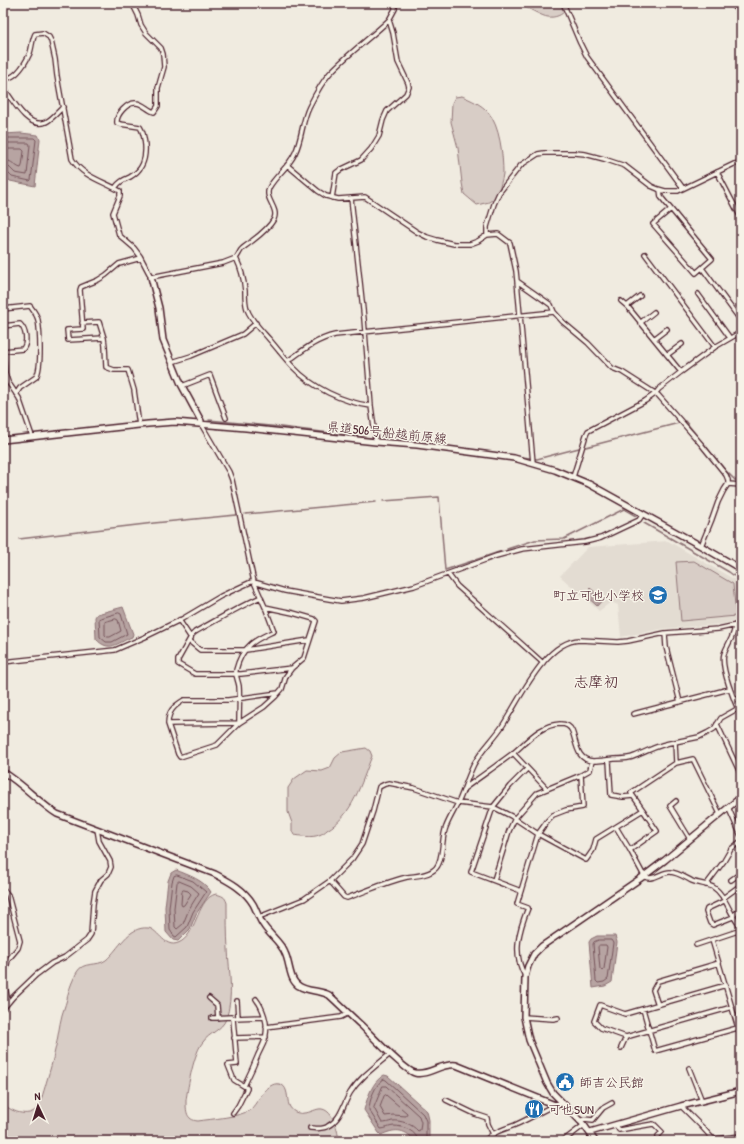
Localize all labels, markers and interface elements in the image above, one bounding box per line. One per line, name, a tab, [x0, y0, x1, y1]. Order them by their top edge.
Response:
street label: 県道506号船越前原線	[326, 417, 449, 447]
school or university icon: 町立可也小学校	[647, 584, 669, 606]
place label: 町立可也小学校	[553, 586, 644, 604]
district label: 志摩初	[573, 671, 619, 692]
public building icon: 師吉公民館	[554, 1071, 576, 1093]
place label: 師吉公民館	[579, 1073, 644, 1091]
north arrow	[18, 1086, 58, 1126]
text: N	[34, 1089, 41, 1103]
restaurant icon: 可也SUN	[523, 1098, 545, 1120]
place label: 可也SUN	[548, 1100, 594, 1118]

